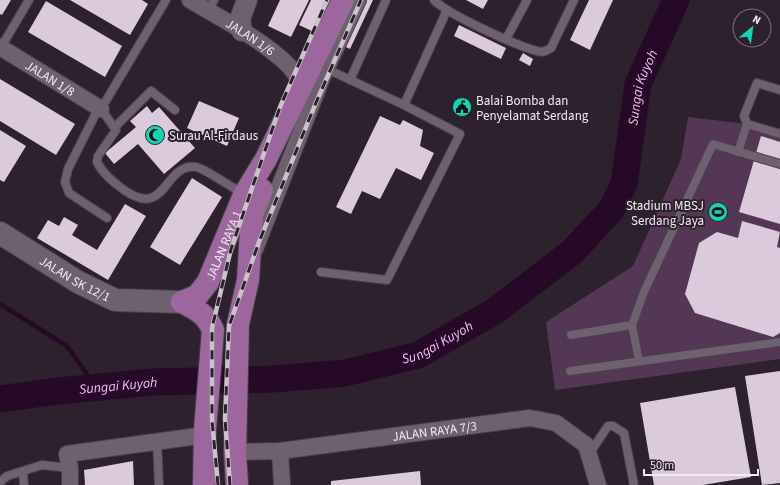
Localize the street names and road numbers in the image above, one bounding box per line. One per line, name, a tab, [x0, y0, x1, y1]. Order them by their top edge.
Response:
street label: JALAN 1/6	[222, 15, 278, 60]
street label: JALAN 1/8	[22, 57, 78, 101]
street label: JALAN RAYA 1	[202, 208, 247, 283]
street label: JALAN SK 12/1	[36, 252, 113, 306]
street label: JALAN RAYA 7/3	[391, 417, 478, 446]

